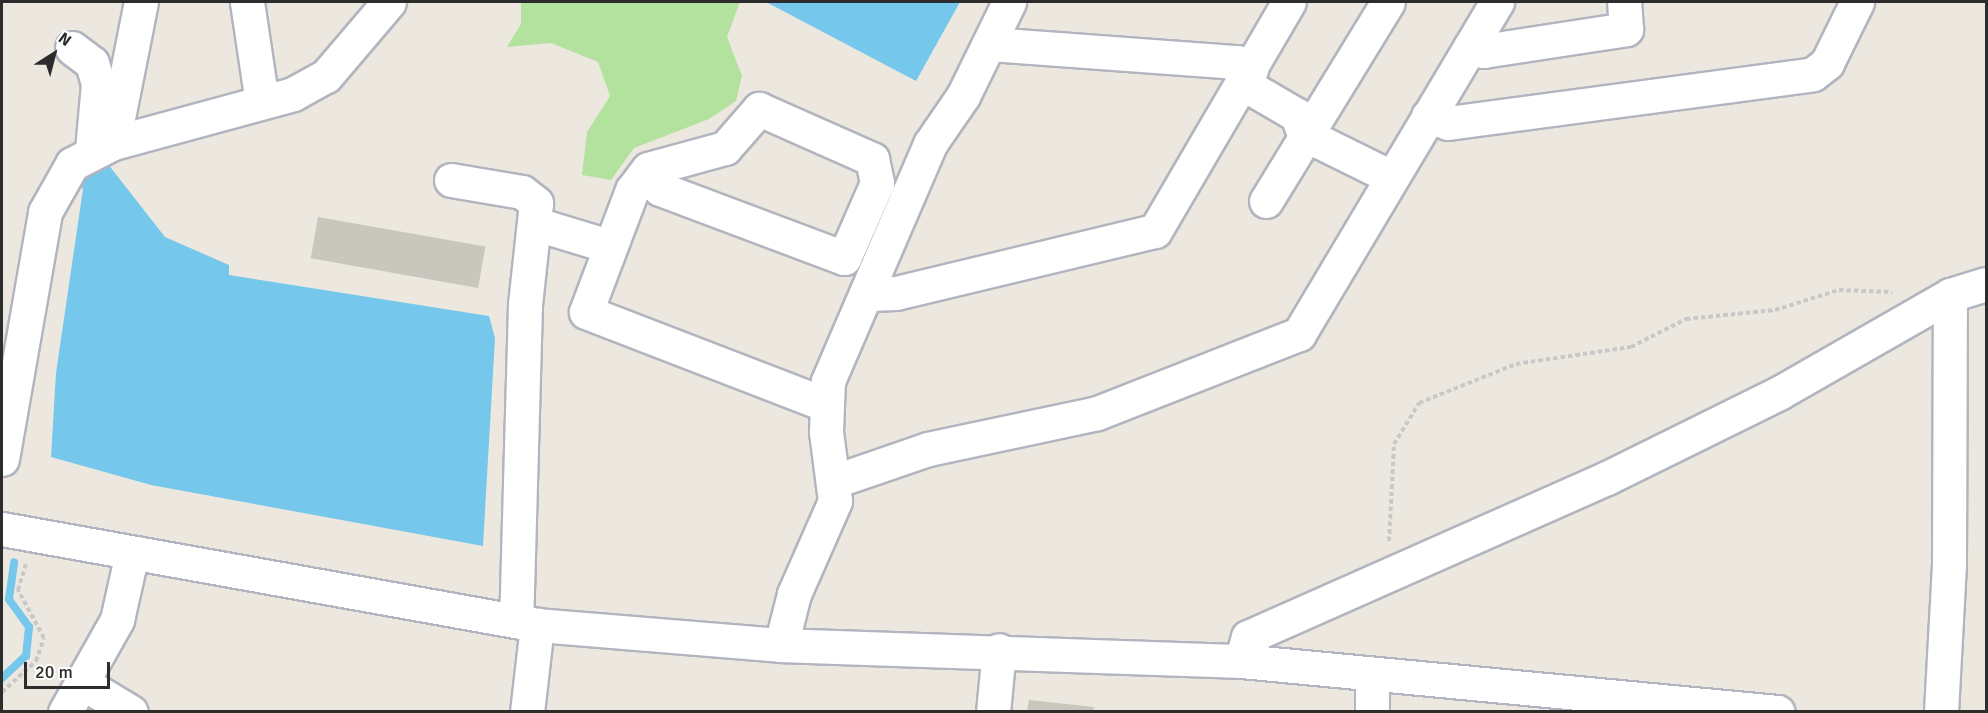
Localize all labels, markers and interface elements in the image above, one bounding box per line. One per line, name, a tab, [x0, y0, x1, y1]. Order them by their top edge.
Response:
north arrow	[24, 24, 84, 84]
text: N	[54, 28, 75, 51]
scale bar	[27, 650, 112, 688]
text: 20 m	[35, 661, 73, 683]

